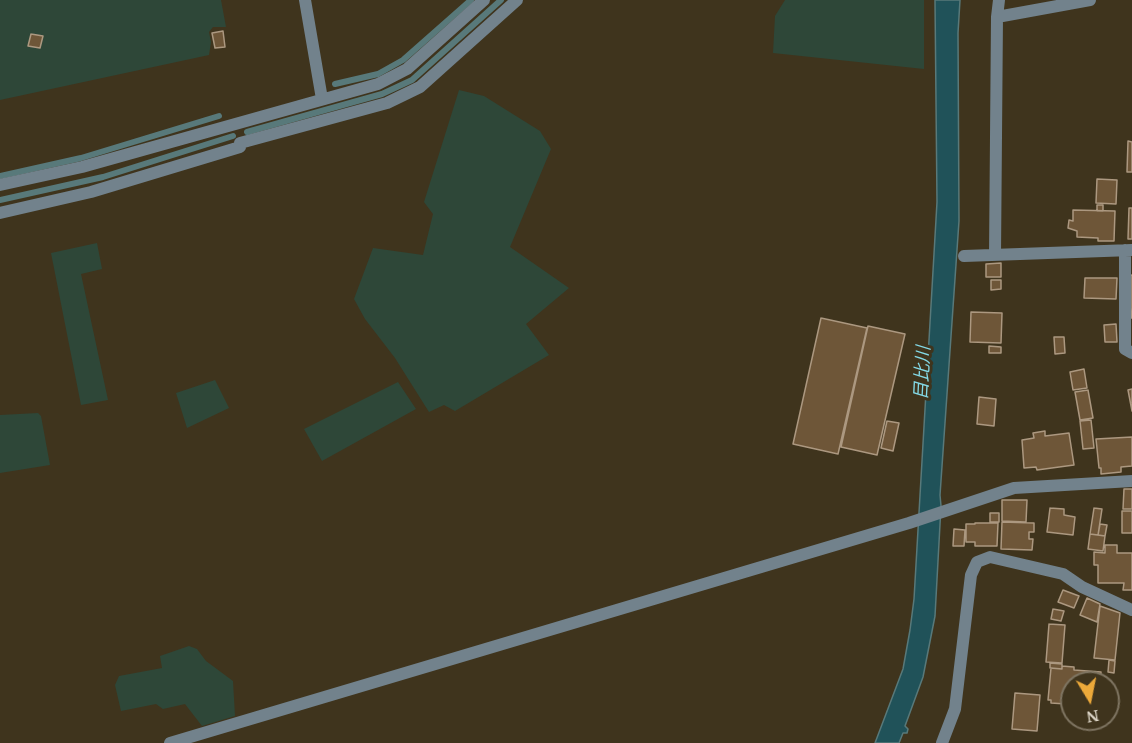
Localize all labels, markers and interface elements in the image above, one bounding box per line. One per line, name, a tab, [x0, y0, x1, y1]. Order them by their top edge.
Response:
water label: 目比川	[911, 345, 935, 401]
north arrow	[1060, 671, 1120, 731]
text: N	[1085, 705, 1101, 729]

